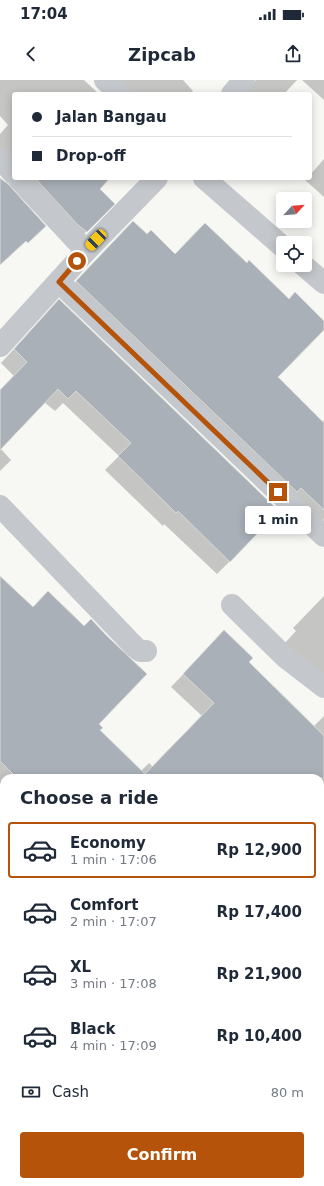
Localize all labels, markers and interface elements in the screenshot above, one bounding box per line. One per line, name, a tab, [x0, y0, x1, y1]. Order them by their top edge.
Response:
text: 17:04	[20, 5, 68, 23]
icon: back	[20, 43, 42, 65]
icon: share	[282, 43, 304, 65]
text: Zipcab	[128, 44, 196, 65]
text: Jalan Bangau	[56, 108, 167, 126]
text: Drop-off	[56, 147, 126, 165]
north arrow	[276, 192, 312, 228]
map controls	[276, 192, 312, 272]
car	[83, 227, 109, 253]
button: locate	[276, 236, 312, 272]
route start	[68, 252, 86, 270]
route end	[269, 483, 287, 501]
callout: 1 min	[245, 506, 311, 534]
text: 1 min	[258, 512, 298, 527]
text: Choose a ride	[20, 787, 159, 808]
icon: car	[22, 832, 58, 868]
text: Economy	[70, 834, 146, 852]
text: Rp 12,900	[217, 841, 302, 859]
text: 1 min · 17:06	[70, 852, 157, 867]
icon: car	[22, 894, 58, 930]
text: Comfort	[70, 896, 138, 914]
text: Rp 17,400	[217, 903, 302, 921]
text: 2 min · 17:07	[70, 914, 157, 929]
icon: car	[22, 956, 58, 992]
text: XL	[70, 958, 91, 976]
text: Rp 21,900	[217, 965, 302, 983]
text: 3 min · 17:08	[70, 976, 157, 991]
icon: car	[22, 1018, 58, 1054]
text: Black	[70, 1020, 116, 1038]
text: Rp 10,400	[217, 1027, 302, 1045]
text: 4 min · 17:09	[70, 1038, 157, 1053]
icon: cash	[20, 1081, 42, 1103]
text: Cash	[52, 1083, 89, 1101]
text: 80 m	[271, 1085, 304, 1100]
button: Confirm	[20, 1132, 304, 1178]

